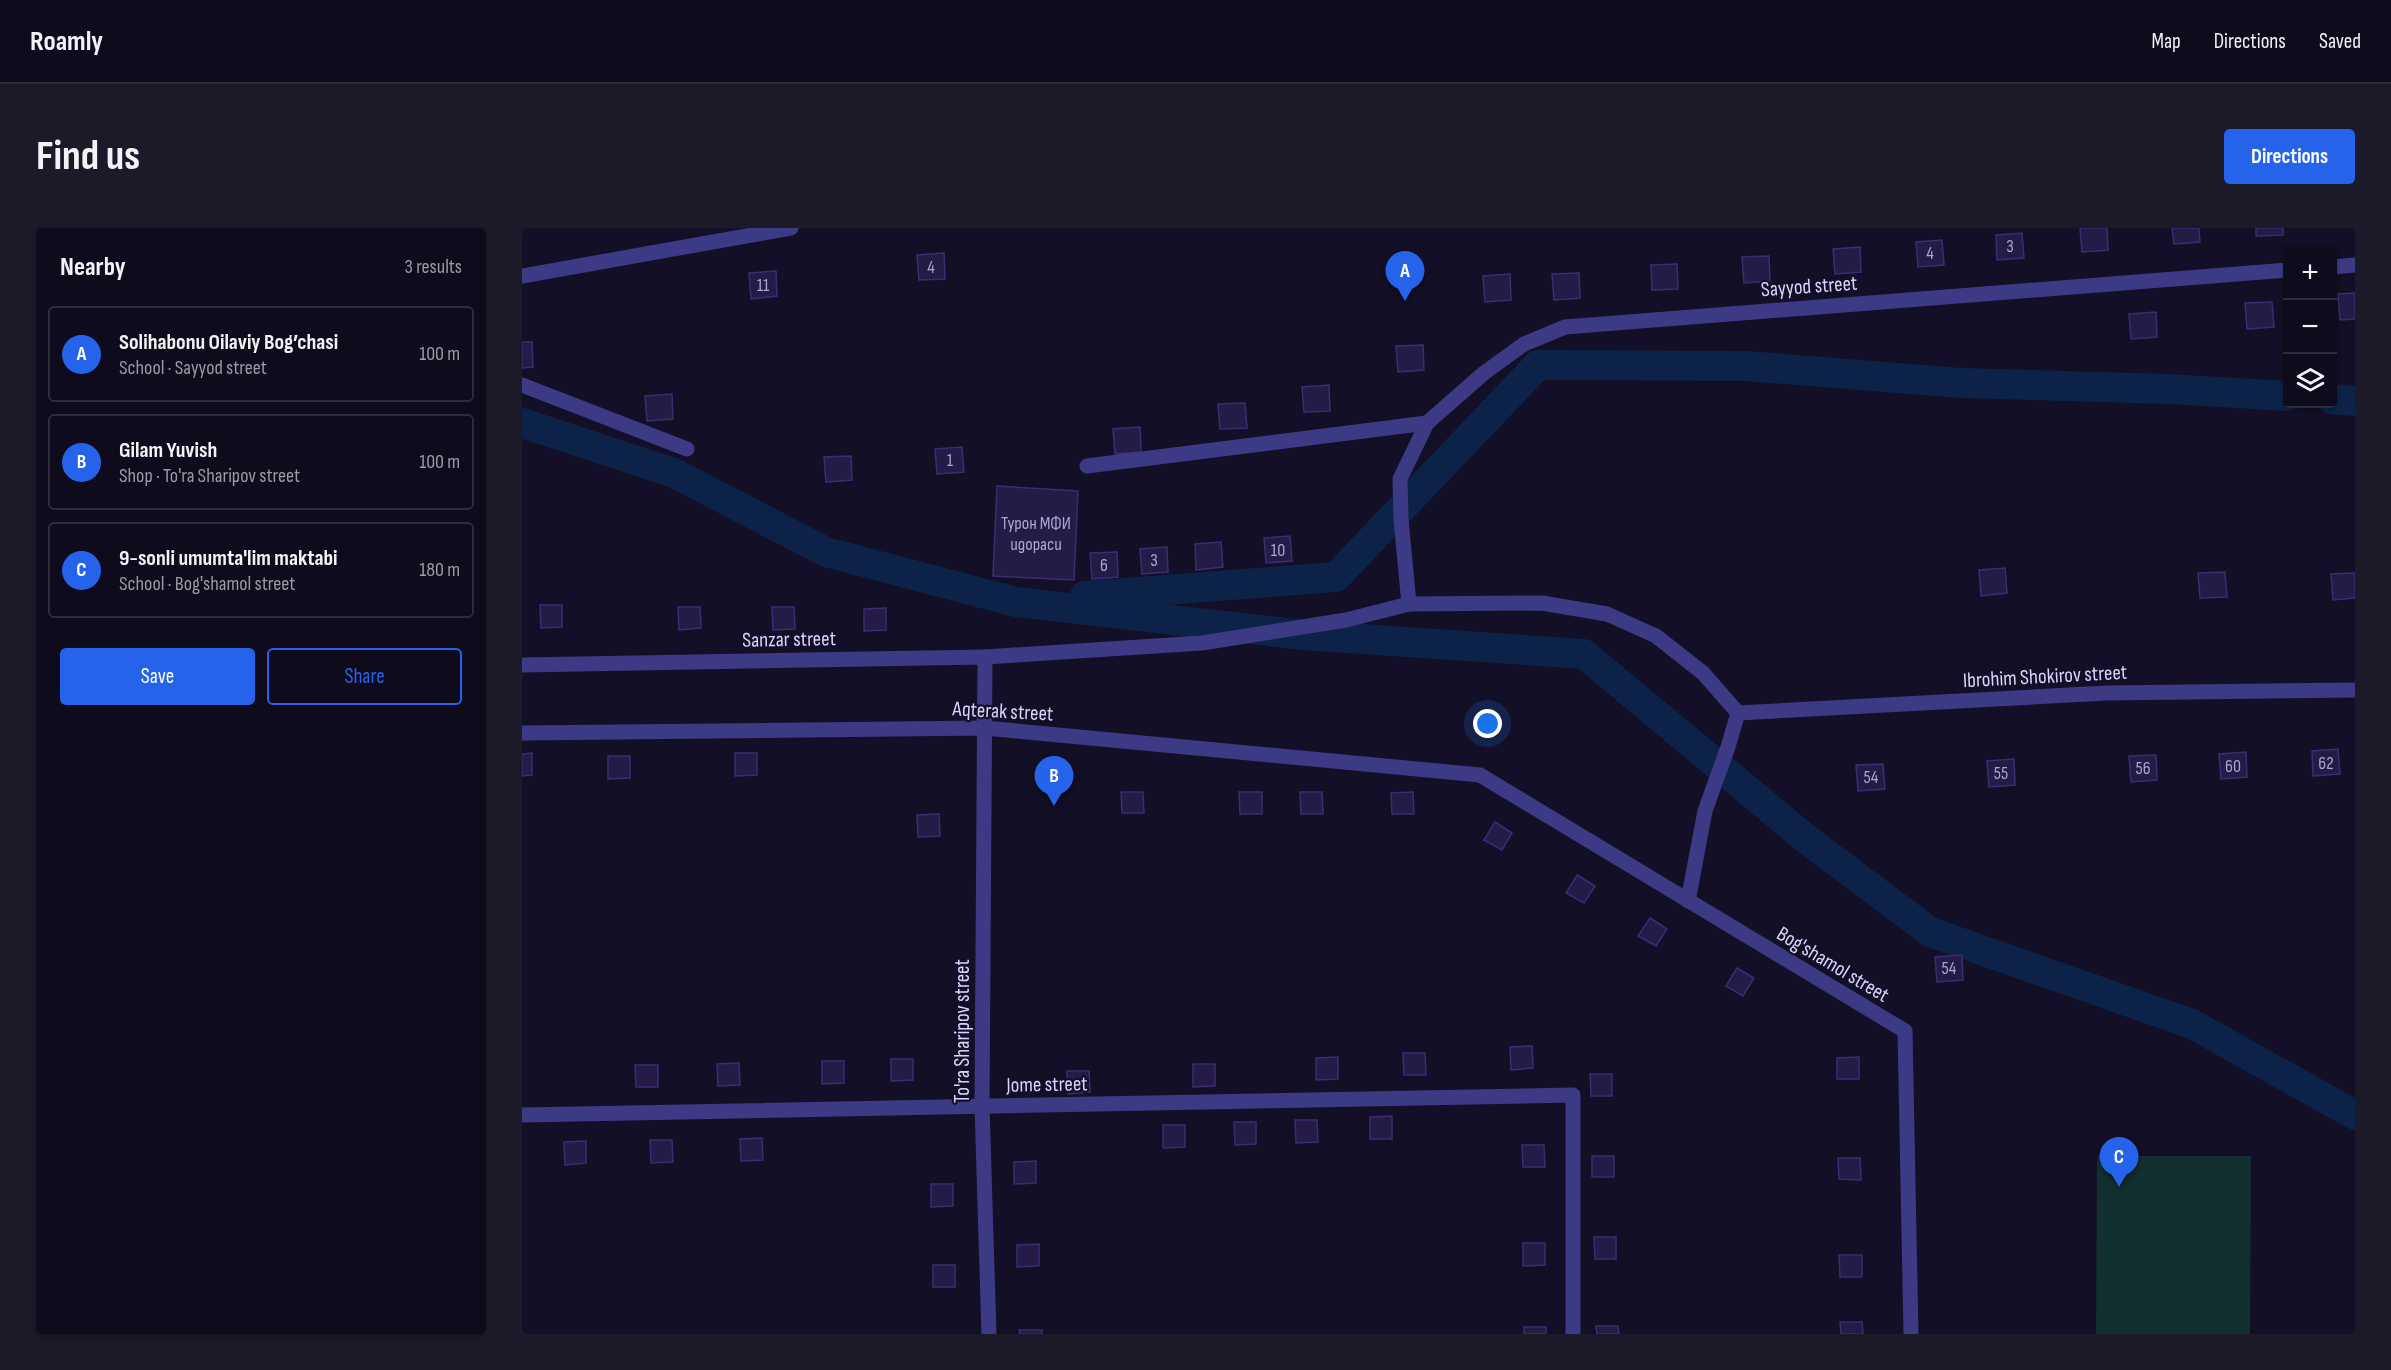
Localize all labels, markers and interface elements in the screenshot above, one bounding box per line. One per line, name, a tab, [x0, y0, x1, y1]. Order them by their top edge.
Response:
text: Roamly	[30, 25, 103, 58]
text: Map	[2151, 29, 2181, 54]
text: Directions	[2214, 29, 2286, 54]
text: Saved	[2319, 29, 2361, 54]
button: Directions	[2224, 129, 2355, 184]
text: Find us	[36, 131, 140, 182]
house number: 3	[2006, 236, 2014, 257]
house number: 4	[1926, 243, 1934, 264]
map controls	[2283, 246, 2337, 408]
button: +	[2283, 246, 2337, 300]
pin: A	[1386, 251, 1424, 301]
text: Nearby	[60, 252, 126, 283]
text: 3 results	[405, 255, 462, 279]
house number: 4	[927, 257, 935, 278]
street label: Sayyod street	[1760, 271, 1858, 302]
house number: 11	[757, 275, 770, 296]
button: −	[2283, 300, 2337, 354]
text: Solihabonu Oilaviy Bog’chasi	[119, 329, 338, 356]
text: A	[77, 342, 86, 366]
text: 100 m	[419, 342, 460, 366]
button: layers	[2283, 354, 2337, 408]
text: School · Sayyod street	[119, 356, 267, 380]
text: Gilam Yuvish	[119, 437, 217, 464]
text: B	[77, 450, 86, 474]
text: 100 m	[419, 450, 460, 474]
house number: 1	[947, 450, 954, 471]
text: Shop · To'ra Sharipov street	[119, 464, 300, 488]
house number: Турон МФИ идораси	[1001, 513, 1071, 555]
house number: 10	[1271, 540, 1285, 561]
text: 9-sonli umumta'lim maktabi	[119, 545, 338, 572]
house number: 3	[1150, 550, 1158, 571]
house number: 6	[1100, 555, 1108, 576]
text: C	[76, 558, 87, 582]
text: 180 m	[419, 558, 460, 582]
text: School · Bog'shamol street	[119, 572, 295, 596]
street label: Sanzar street	[742, 626, 836, 653]
button: Save	[60, 648, 255, 705]
button: Share	[267, 648, 462, 705]
street label: Ibrohim Shokirov street	[1962, 660, 2128, 693]
street label: Aqterak street	[951, 696, 1054, 727]
your location	[1473, 709, 1502, 738]
house number: 62	[2318, 753, 2334, 774]
pin: B	[1034, 756, 1074, 806]
house number: 60	[2225, 756, 2241, 777]
house number: 56	[2135, 758, 2151, 779]
house number: 55	[1994, 763, 2008, 784]
house number: 54	[1864, 767, 1879, 788]
street label: Bog'shamol street	[1772, 921, 1893, 1008]
house number: 54	[1942, 958, 1957, 979]
street label: To'ra Sharipov street	[950, 959, 975, 1103]
street label: Jome street	[1005, 1071, 1088, 1098]
pin: C	[2100, 1138, 2138, 1187]

